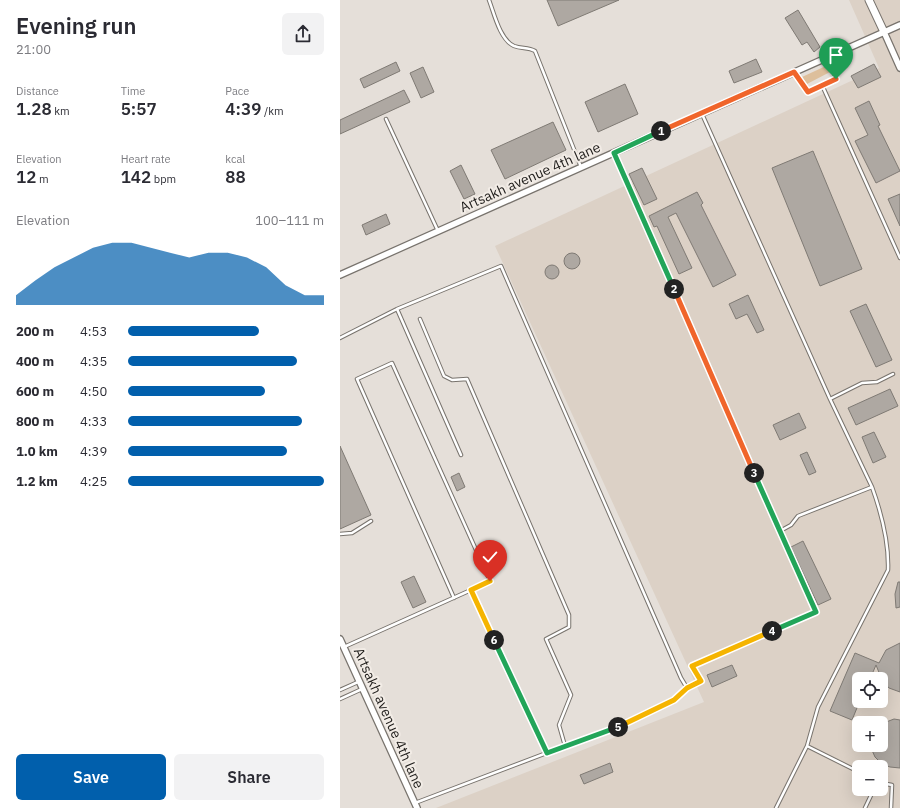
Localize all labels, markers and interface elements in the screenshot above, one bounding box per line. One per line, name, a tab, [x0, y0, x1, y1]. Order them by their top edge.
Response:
text: Evening run	[16, 11, 136, 40]
button: share	[282, 13, 324, 55]
pin	[819, 38, 853, 79]
text: 21:00	[16, 41, 51, 58]
icon: arrive	[825, 44, 847, 66]
text: Distance	[16, 84, 59, 98]
text: Time	[121, 84, 145, 98]
text: Pace	[225, 84, 249, 98]
text: 1.28	[16, 98, 52, 120]
text: 5:57	[121, 98, 157, 120]
text: 4:39	[225, 98, 261, 120]
text: km	[52, 104, 70, 118]
text: /km	[261, 104, 284, 118]
pin: 1	[651, 121, 671, 141]
text: 1	[658, 124, 664, 138]
street label: Artsakh avenue 4th lane	[457, 138, 603, 216]
text: Elevation	[16, 152, 62, 166]
text: Heart rate	[121, 152, 171, 166]
text: kcal	[225, 152, 245, 166]
text: 12	[16, 166, 36, 188]
text: 142	[121, 166, 151, 188]
text: 88	[225, 166, 246, 188]
text: m	[36, 172, 49, 186]
text: bpm	[151, 172, 176, 186]
text: Elevation	[16, 212, 70, 229]
text: 100–111 m	[255, 212, 324, 229]
pin: 2	[664, 279, 684, 299]
text: 2	[671, 282, 677, 296]
text: 200 m	[16, 323, 54, 340]
text: 4:53	[80, 323, 107, 340]
text: 400 m	[16, 353, 54, 370]
text: 4:35	[80, 353, 107, 370]
text: 600 m	[16, 383, 54, 400]
text: 4:50	[80, 383, 107, 400]
text: 800 m	[16, 413, 54, 430]
text: 4:33	[80, 413, 107, 430]
text: 1.0 km	[16, 443, 58, 460]
text: 4:39	[80, 443, 107, 460]
pin: 3	[744, 463, 764, 483]
text: 3	[751, 466, 757, 480]
text: 1.2 km	[16, 473, 58, 490]
text: 4:25	[80, 473, 107, 490]
pin	[473, 540, 507, 581]
icon: check	[479, 546, 501, 568]
pin: 4	[762, 621, 782, 641]
text: 4	[769, 624, 775, 638]
pin: 6	[484, 630, 504, 650]
text: 6	[491, 633, 497, 647]
street label: Artsakh avenue 4th lane	[350, 645, 428, 791]
map controls	[852, 672, 888, 796]
button: locate	[852, 672, 888, 708]
button: +	[852, 716, 888, 752]
pin: 5	[608, 717, 628, 737]
text: 5	[615, 720, 621, 734]
button: Save	[16, 754, 166, 800]
button: Share	[174, 754, 324, 800]
button: −	[852, 760, 888, 796]

